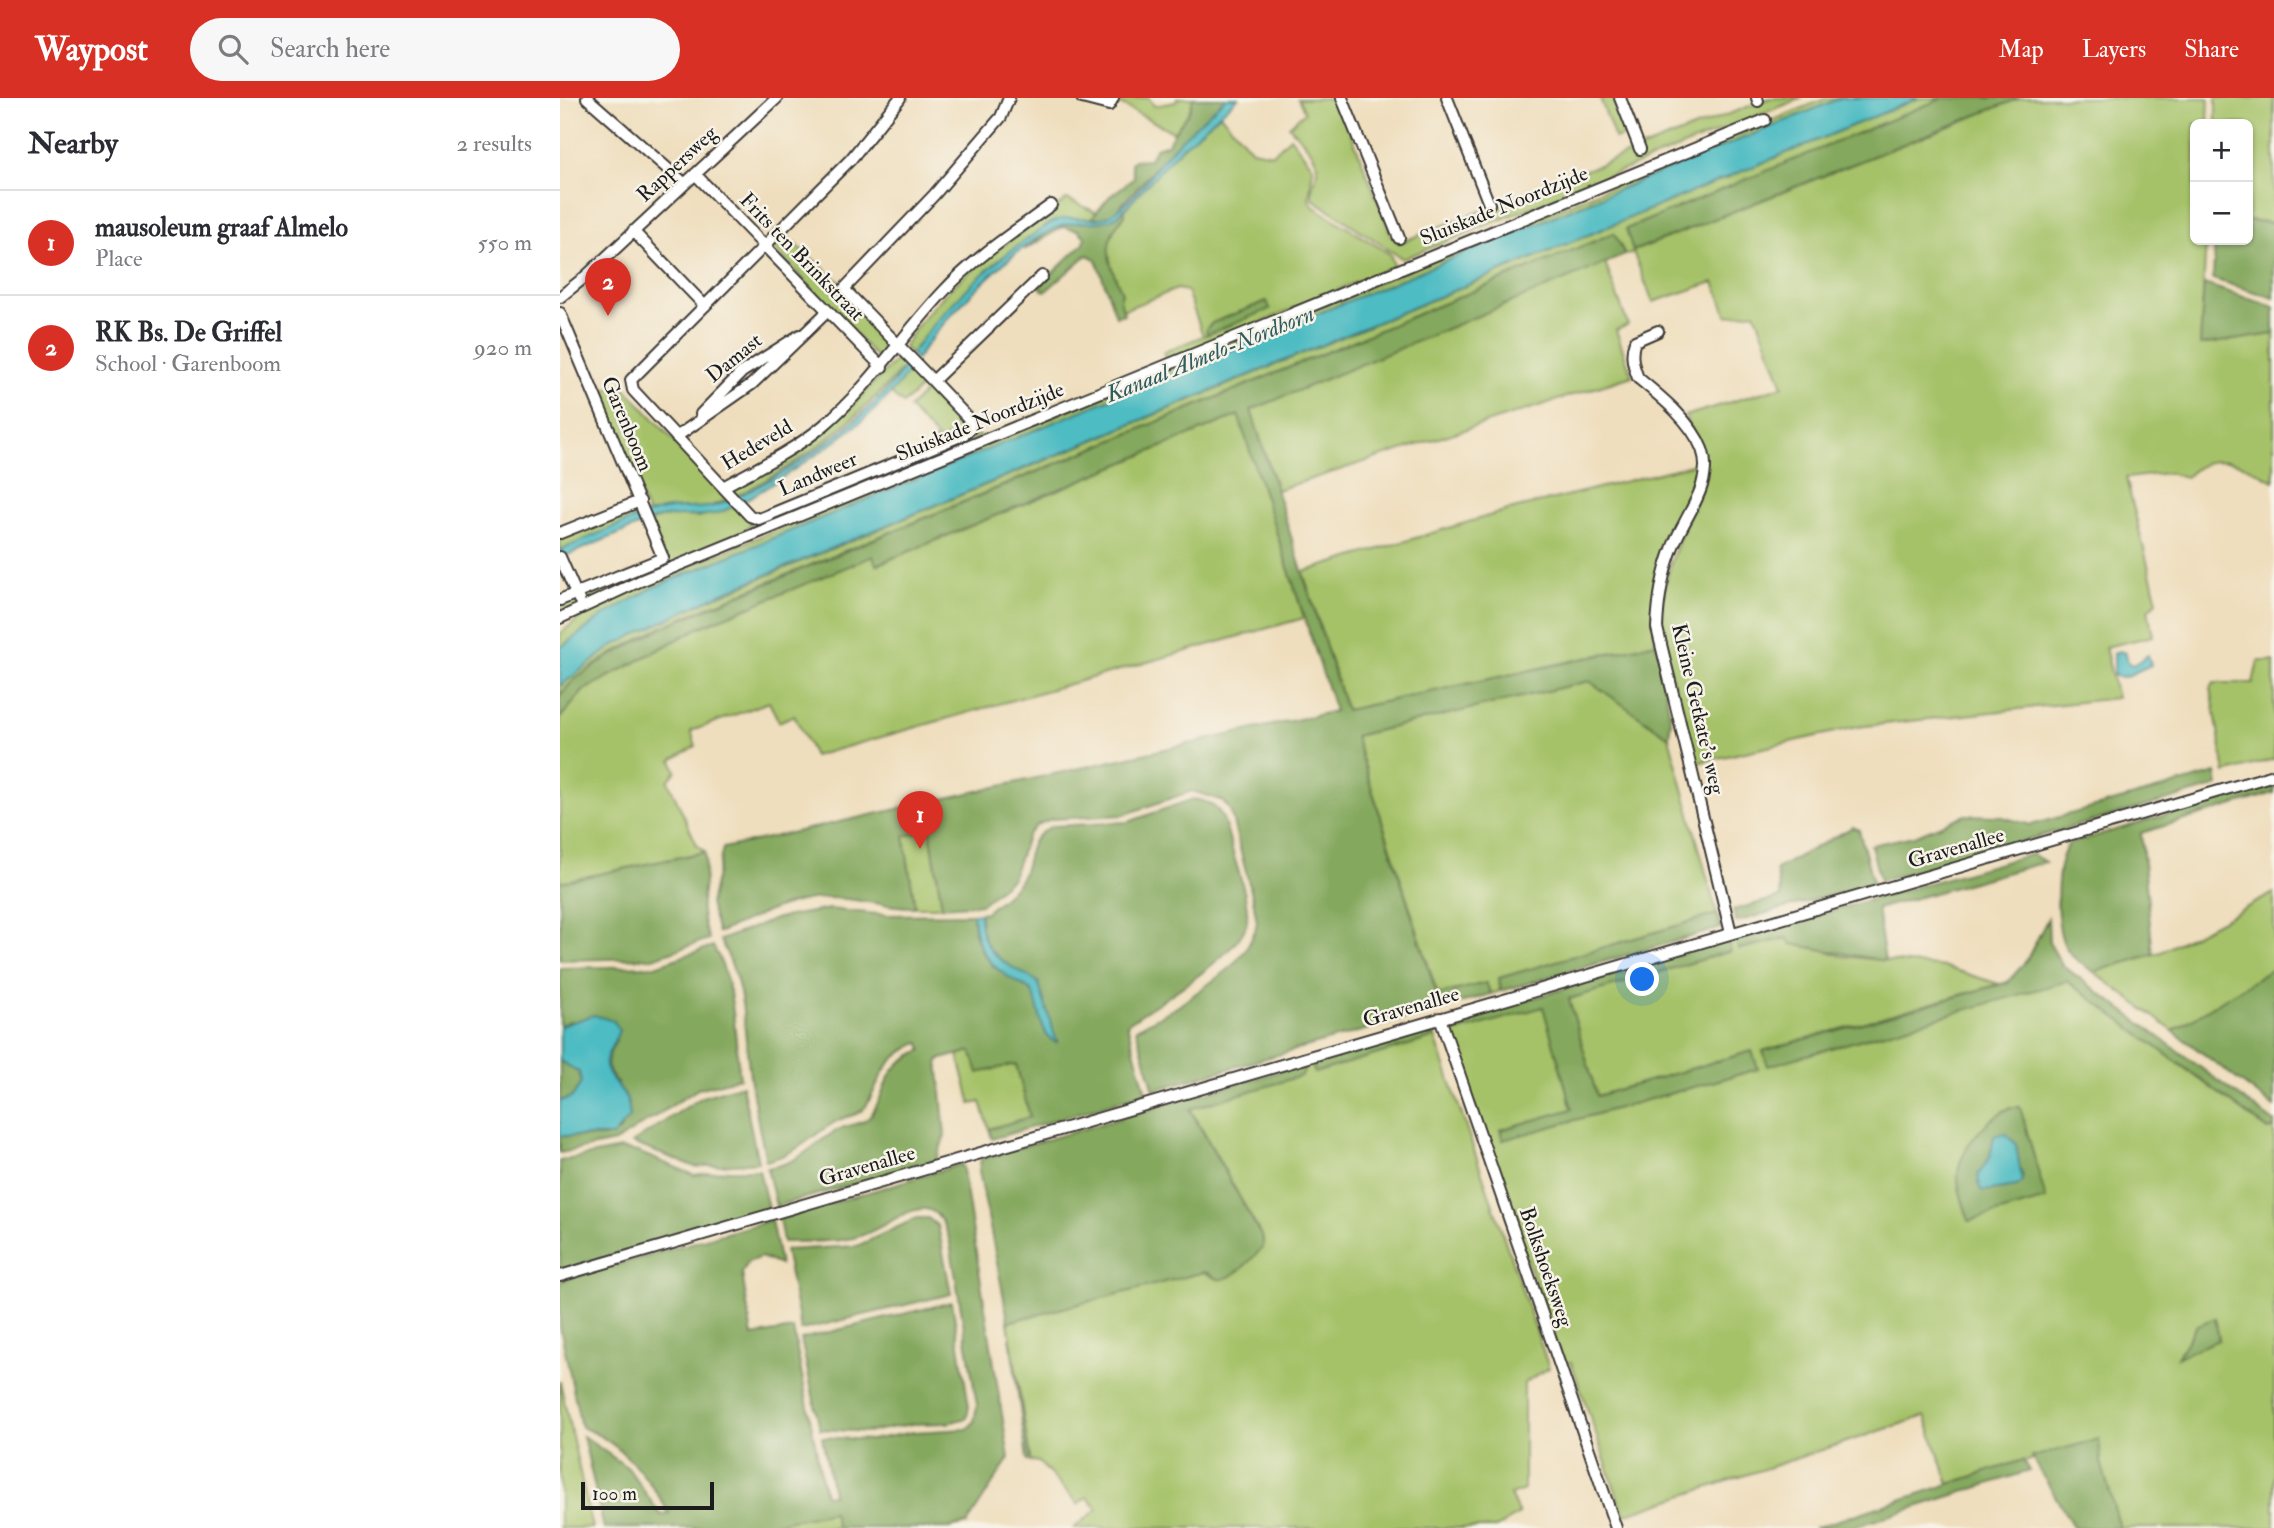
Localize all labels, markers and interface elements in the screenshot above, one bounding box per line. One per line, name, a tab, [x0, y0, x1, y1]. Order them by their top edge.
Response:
search box	[190, 18, 680, 81]
text: Waypost	[35, 29, 148, 70]
icon: search	[214, 30, 252, 68]
text: Search here	[270, 33, 390, 65]
text: Map	[1999, 34, 2044, 65]
text: Layers	[2082, 34, 2146, 65]
text: Share	[2184, 34, 2239, 65]
street label: Rappersweg	[631, 119, 723, 208]
map controls	[2190, 119, 2253, 245]
button: +	[2190, 119, 2253, 182]
text: Nearby	[28, 125, 118, 162]
text: 2 results	[457, 129, 532, 158]
street label: Sluiskade Noordzijde	[1416, 160, 1592, 252]
button: −	[2190, 182, 2253, 245]
street label: Frits ten Brinkstraat	[734, 187, 870, 327]
text: mausoleum graaf Almelo	[95, 212, 348, 244]
text: 1	[47, 228, 55, 257]
text: 550 m	[478, 228, 532, 257]
text: Place	[95, 244, 143, 273]
pin: 2	[585, 258, 631, 316]
water label: Kanaal Almelo-Nordhorn	[1101, 299, 1318, 409]
text: RK Bs. De Griffel	[95, 317, 282, 349]
street label: Damast	[700, 327, 768, 389]
text: 2	[45, 333, 57, 362]
text: 920 m	[474, 333, 532, 362]
text: School · Garenboom	[95, 349, 281, 378]
street label: Garenboom	[595, 373, 659, 475]
street label: Sluiskade Noordzijde	[892, 376, 1068, 468]
street label: Hedeveld	[717, 413, 798, 477]
street label: Landweer	[775, 445, 862, 503]
street label: Kleine Getkate's weg	[1665, 621, 1731, 798]
pin: 1	[897, 791, 943, 849]
street label: Gravenallee	[1905, 821, 2008, 875]
your location	[1625, 962, 1659, 996]
street label: Gravenallee	[1360, 980, 1463, 1034]
street label: Gravenallee	[816, 1139, 919, 1193]
street label: Bolkshoeksweg	[1513, 1203, 1579, 1331]
scale bar	[581, 1479, 714, 1511]
text: 100 m	[592, 1482, 637, 1506]

